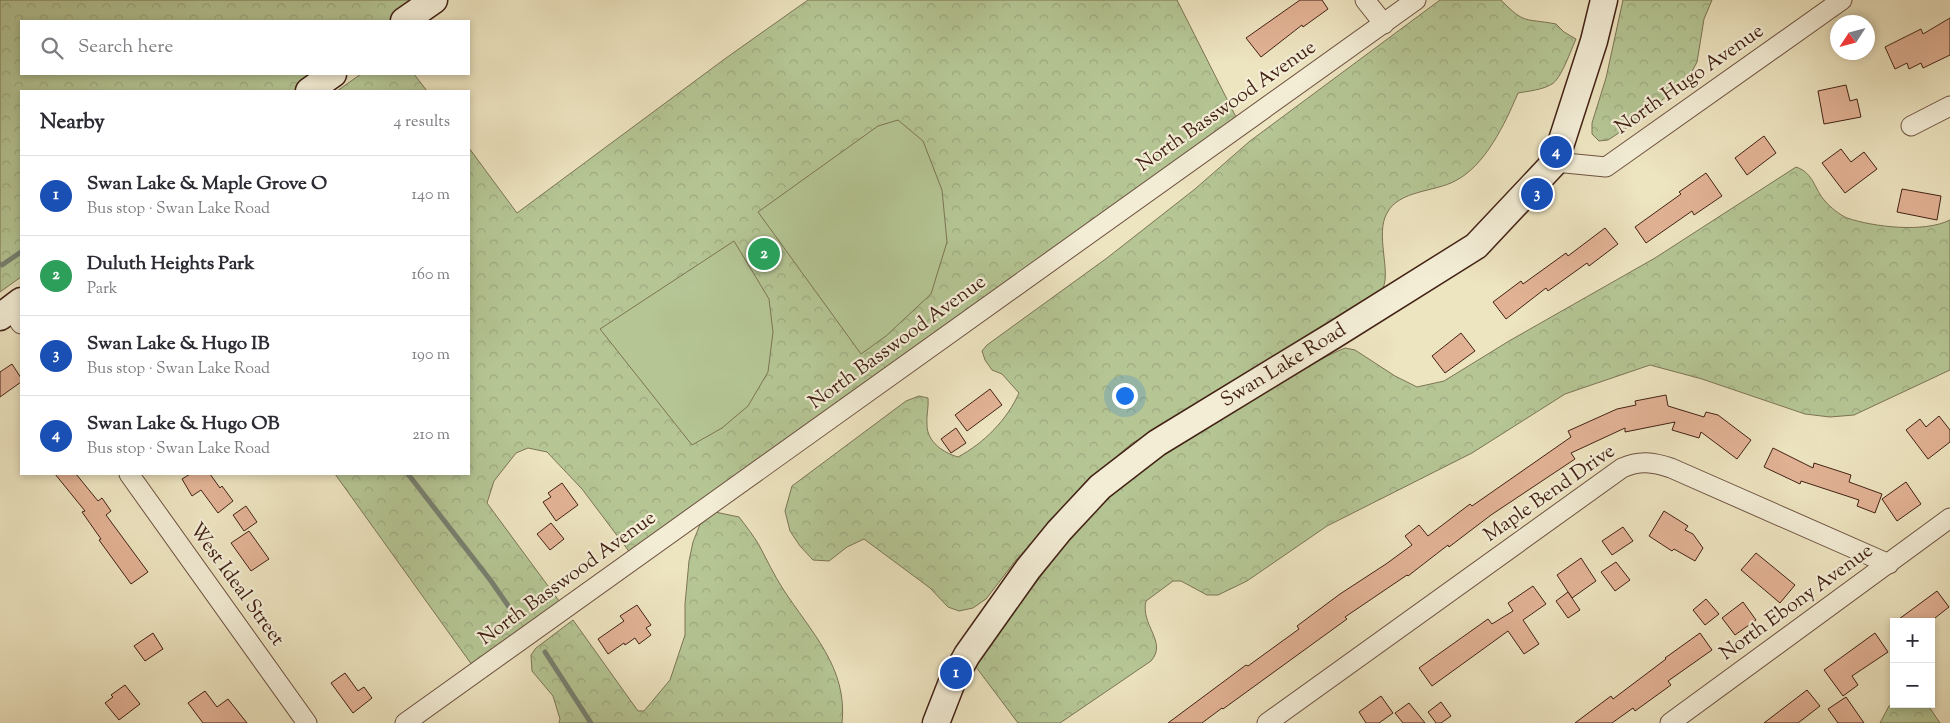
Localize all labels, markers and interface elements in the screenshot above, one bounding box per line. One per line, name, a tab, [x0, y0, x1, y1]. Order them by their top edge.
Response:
north arrow	[1830, 15, 1875, 60]
street label: North Hugo Avenue	[1610, 18, 1770, 142]
search box	[20, 20, 470, 75]
icon: search	[38, 34, 66, 62]
text: Search here	[78, 34, 173, 61]
street label: North Basswood Avenue	[1131, 34, 1323, 180]
text: Nearby	[40, 108, 105, 138]
text: 4 results	[394, 111, 450, 134]
pin: 4	[1540, 133, 1572, 171]
text: Swan Lake & Maple Grove O	[87, 171, 327, 198]
pin: 3	[1521, 175, 1553, 213]
text: 1	[53, 184, 59, 207]
text: 140 m	[412, 184, 450, 207]
text: Bus stop · Swan Lake Road	[87, 198, 270, 221]
pin: 2	[748, 235, 780, 273]
text: Duluth Heights Park	[87, 251, 255, 278]
text: 2	[52, 264, 60, 287]
text: 160 m	[412, 264, 450, 287]
street label: North Basswood Avenue	[803, 269, 993, 417]
text: Park	[87, 278, 118, 301]
street label: Swan Lake Road	[1215, 316, 1352, 415]
text: Swan Lake & Hugo IB	[87, 331, 270, 358]
text: 3	[53, 344, 59, 367]
text: 190 m	[412, 344, 450, 367]
text: Bus stop · Swan Lake Road	[87, 358, 270, 381]
your location	[1112, 383, 1138, 409]
text: Swan Lake & Hugo OB	[87, 411, 280, 438]
text: 4	[52, 424, 60, 447]
text: 210 m	[412, 424, 450, 447]
text: Bus stop · Swan Lake Road	[87, 438, 270, 461]
street label: Maple Bend Drive	[1478, 438, 1622, 550]
street label: North Basswood Avenue	[473, 505, 663, 653]
street label: West Ideal Street	[181, 517, 291, 653]
street label: North Ebony Avenue	[1714, 537, 1880, 669]
map controls	[1890, 618, 1935, 708]
button: +	[1890, 618, 1935, 663]
pin: 1	[940, 654, 972, 692]
button: −	[1890, 663, 1935, 708]

